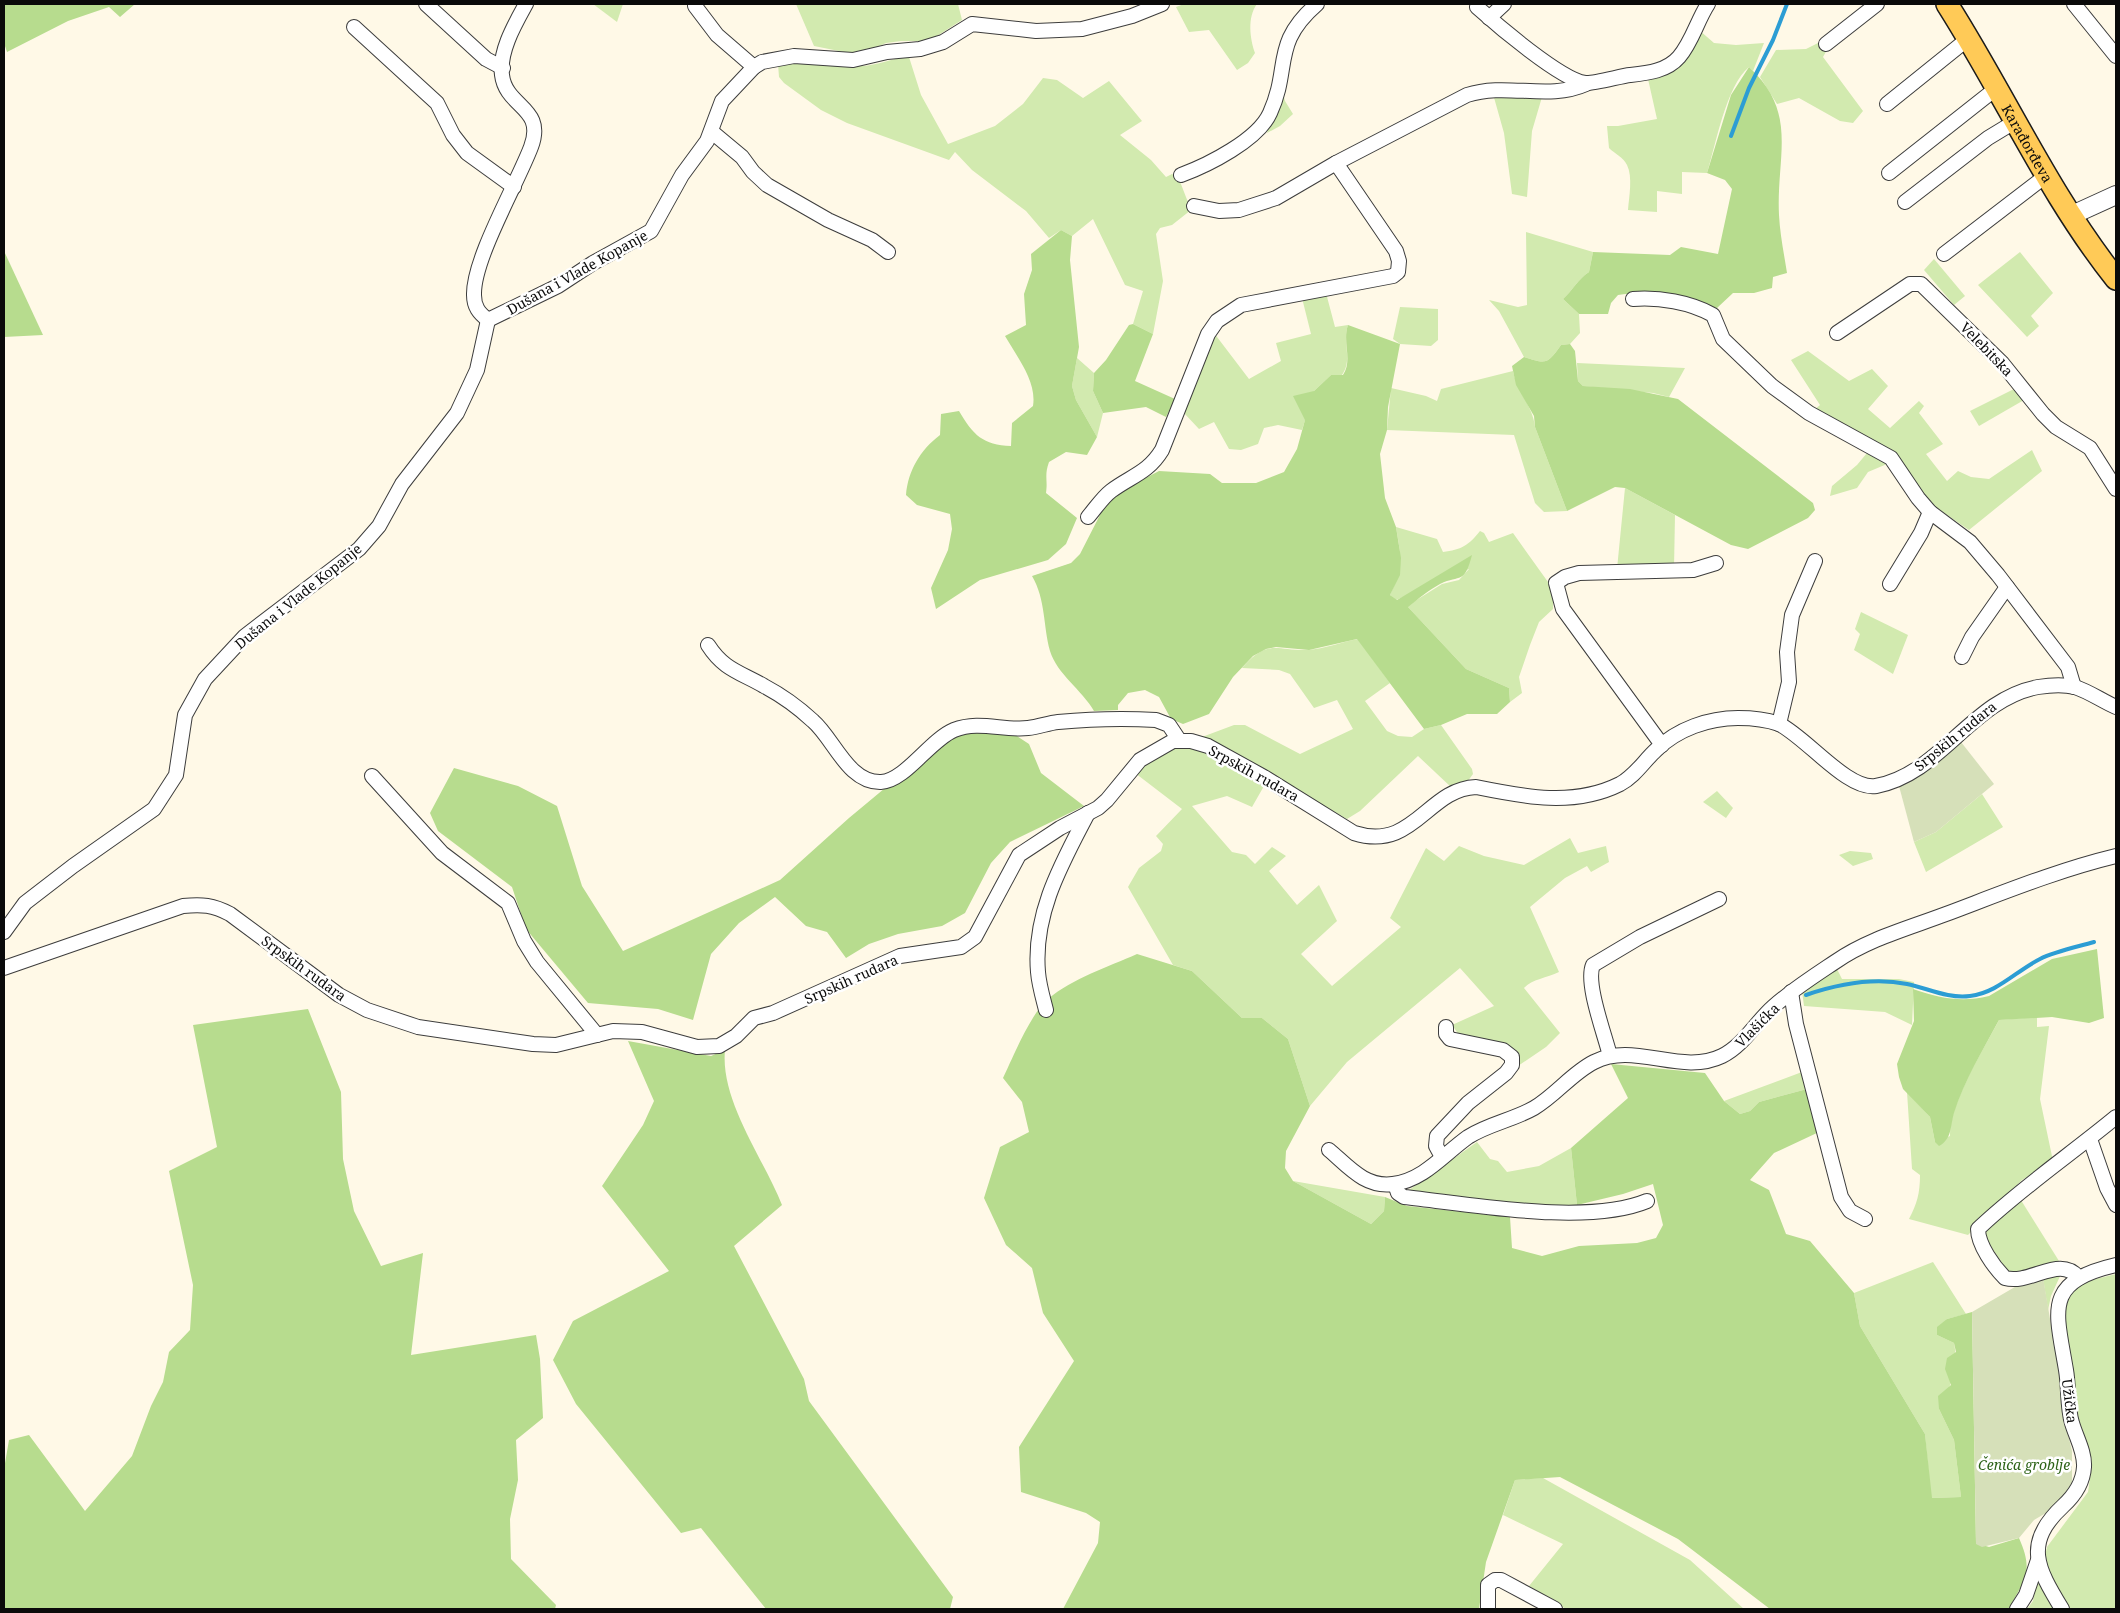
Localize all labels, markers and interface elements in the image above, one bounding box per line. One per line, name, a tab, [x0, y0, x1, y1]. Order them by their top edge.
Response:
street label: Karađorđeva	[1998, 101, 2058, 186]
street label: Dušana i Vlade Kopanje	[503, 225, 651, 319]
street label: Velebitska	[1956, 318, 2018, 380]
street label: Dušana i Vlade Kopanje	[231, 539, 365, 653]
street label: Srpskih rudara	[1910, 697, 2000, 775]
street label: Srpskih rudara	[1205, 740, 1303, 806]
street label: Srpskih rudara	[258, 931, 350, 1005]
street label: Srpskih rudara	[801, 950, 901, 1008]
street label: Vlašićka	[1731, 999, 1783, 1051]
street label: Užička	[2058, 1378, 2082, 1424]
park label: Čenića groblje	[1978, 1455, 2070, 1474]

